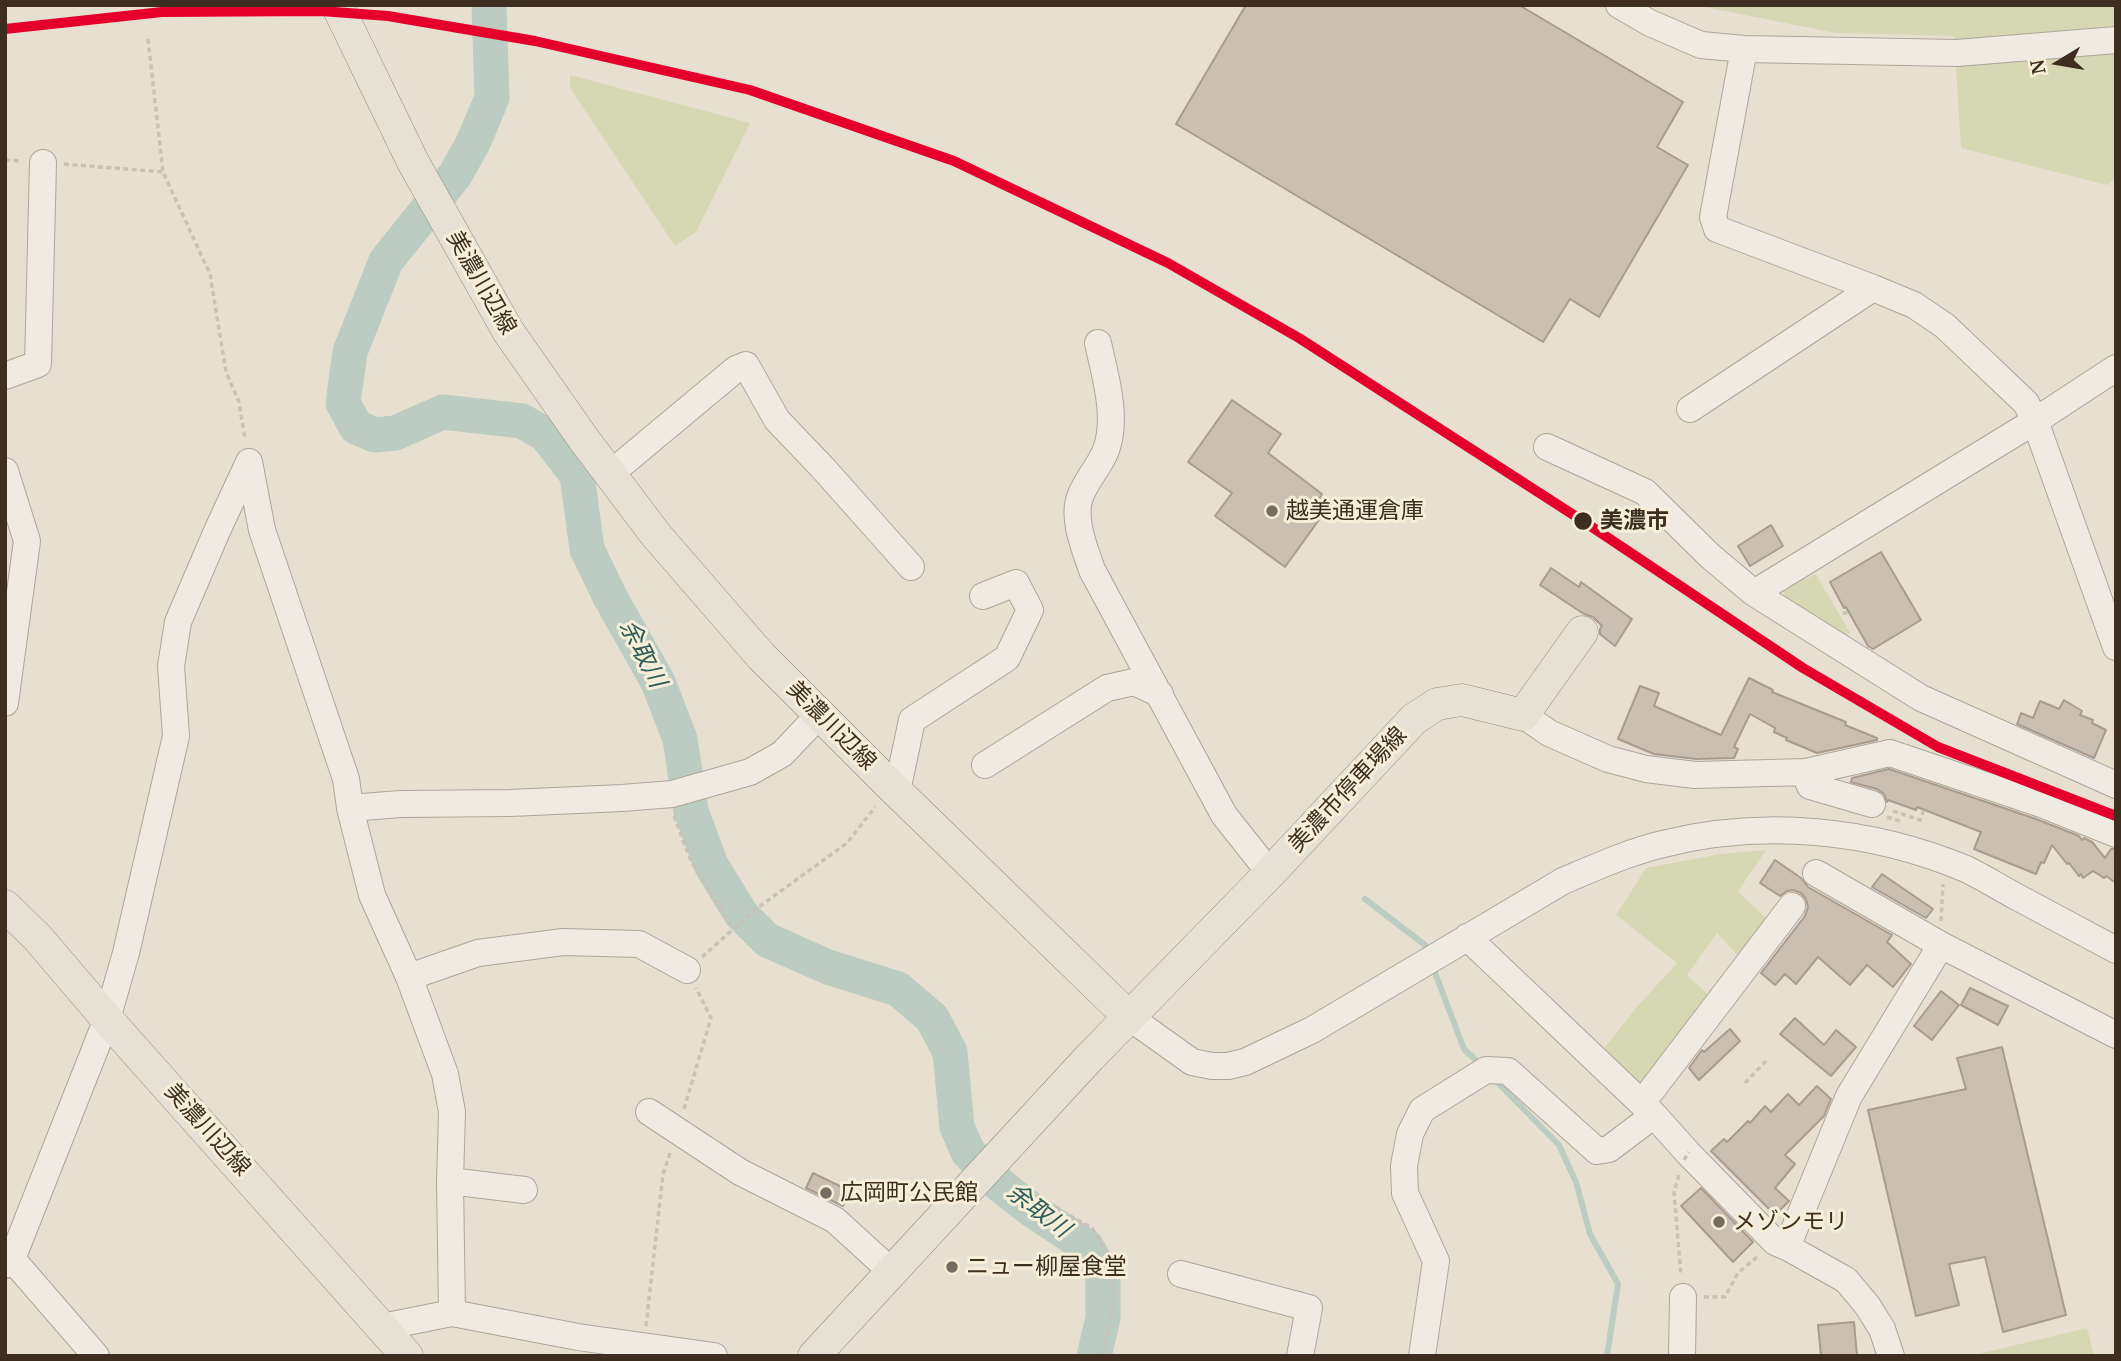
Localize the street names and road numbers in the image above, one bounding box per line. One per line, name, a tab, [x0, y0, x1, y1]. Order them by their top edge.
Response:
street label: 美濃川辺線	[440, 226, 522, 340]
street label: 美濃川辺線	[781, 676, 881, 776]
street label: 美濃市停車場線	[1283, 722, 1413, 858]
street label: 美濃川辺線	[158, 1078, 256, 1182]

